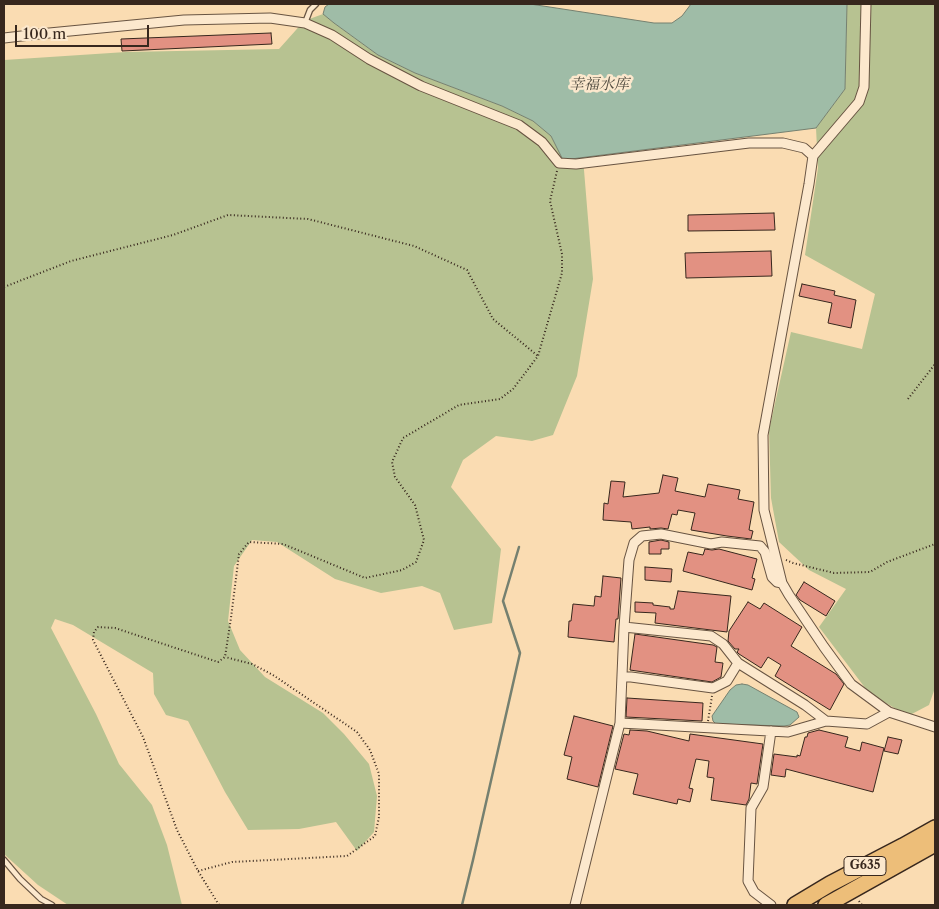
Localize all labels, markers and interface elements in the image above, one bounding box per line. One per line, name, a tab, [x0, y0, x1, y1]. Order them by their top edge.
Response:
scale bar	[18, 15, 151, 47]
text: 100 m	[23, 24, 66, 43]
water label: 幸福水库	[569, 76, 629, 94]
road number: G635	[844, 856, 886, 876]

